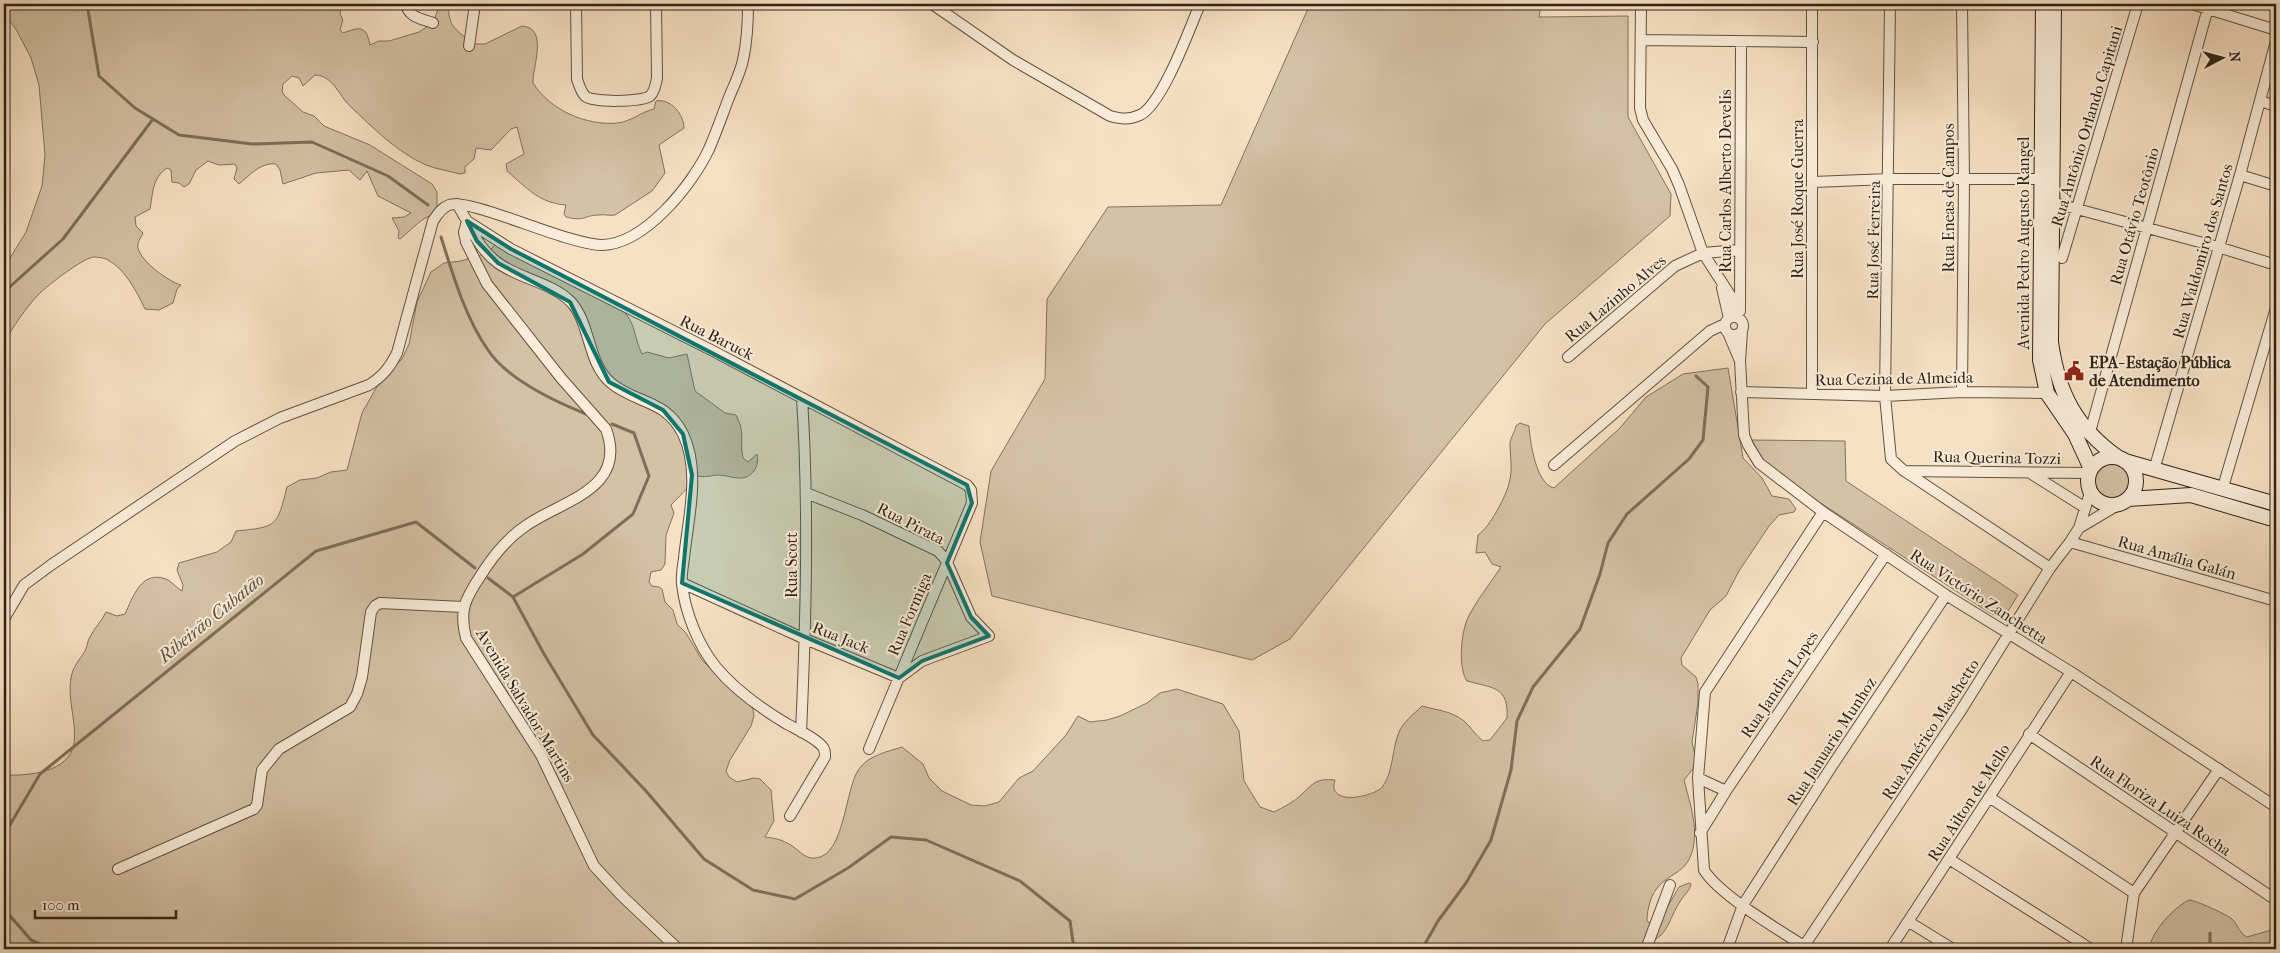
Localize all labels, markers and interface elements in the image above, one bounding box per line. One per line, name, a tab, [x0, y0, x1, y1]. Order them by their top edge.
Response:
street label: Rua Antônio Orlando Capitani	[2047, 23, 2126, 229]
north arrow	[2198, 32, 2248, 82]
text: N	[2225, 51, 2243, 63]
street label: Rua Carlos Alberto Develis	[1716, 89, 1735, 273]
street label: Rua José Roque Guerra	[1788, 119, 1807, 279]
street label: Rua Eneas de Campos	[1939, 123, 1958, 273]
street label: Avenida Pedro Augusto Rangel	[2014, 136, 2033, 350]
street label: Rua Otávio Teotônio	[2106, 145, 2163, 287]
street label: Rua Waldomiro dos Santos	[2168, 161, 2237, 341]
street label: Rua José Ferreira	[1863, 180, 1884, 300]
street label: Rua Lazinho Alves	[1561, 251, 1670, 346]
street label: Rua Baruck	[677, 311, 757, 364]
place label: EPA- Estação Pública de Atendimento	[2089, 353, 2232, 390]
public building icon: EPA- Estação Pública de Atendimento	[2063, 360, 2085, 382]
street label: Rua Cezina de Almeida	[1815, 368, 1974, 389]
street label: Rua Querina Tozzi	[1933, 447, 2062, 468]
street label: Rua Pirata	[874, 498, 948, 549]
street label: Rua Scott	[782, 532, 801, 598]
street label: Rua Amália Galán	[2116, 532, 2239, 584]
street label: Rua Victório Zanchetta	[1906, 545, 2052, 648]
water label: Ribeirão Cubatão	[154, 569, 268, 668]
street label: Rua Formiga	[883, 569, 936, 659]
street label: Rua Jack	[810, 617, 873, 658]
street label: Avenida Salvador Martins	[472, 624, 579, 786]
street label: Rua Jandira Lopes	[1737, 627, 1822, 741]
street label: Rua Américo Maschetto	[1878, 655, 1983, 803]
street label: Rua Januario Munhoz	[1783, 673, 1880, 809]
street label: Rua Ailton de Mello	[1923, 740, 2014, 865]
street label: Rua Floriza Luiza Rocha	[2087, 751, 2235, 860]
scale bar	[35, 888, 176, 920]
text: 100 m	[42, 896, 80, 914]

